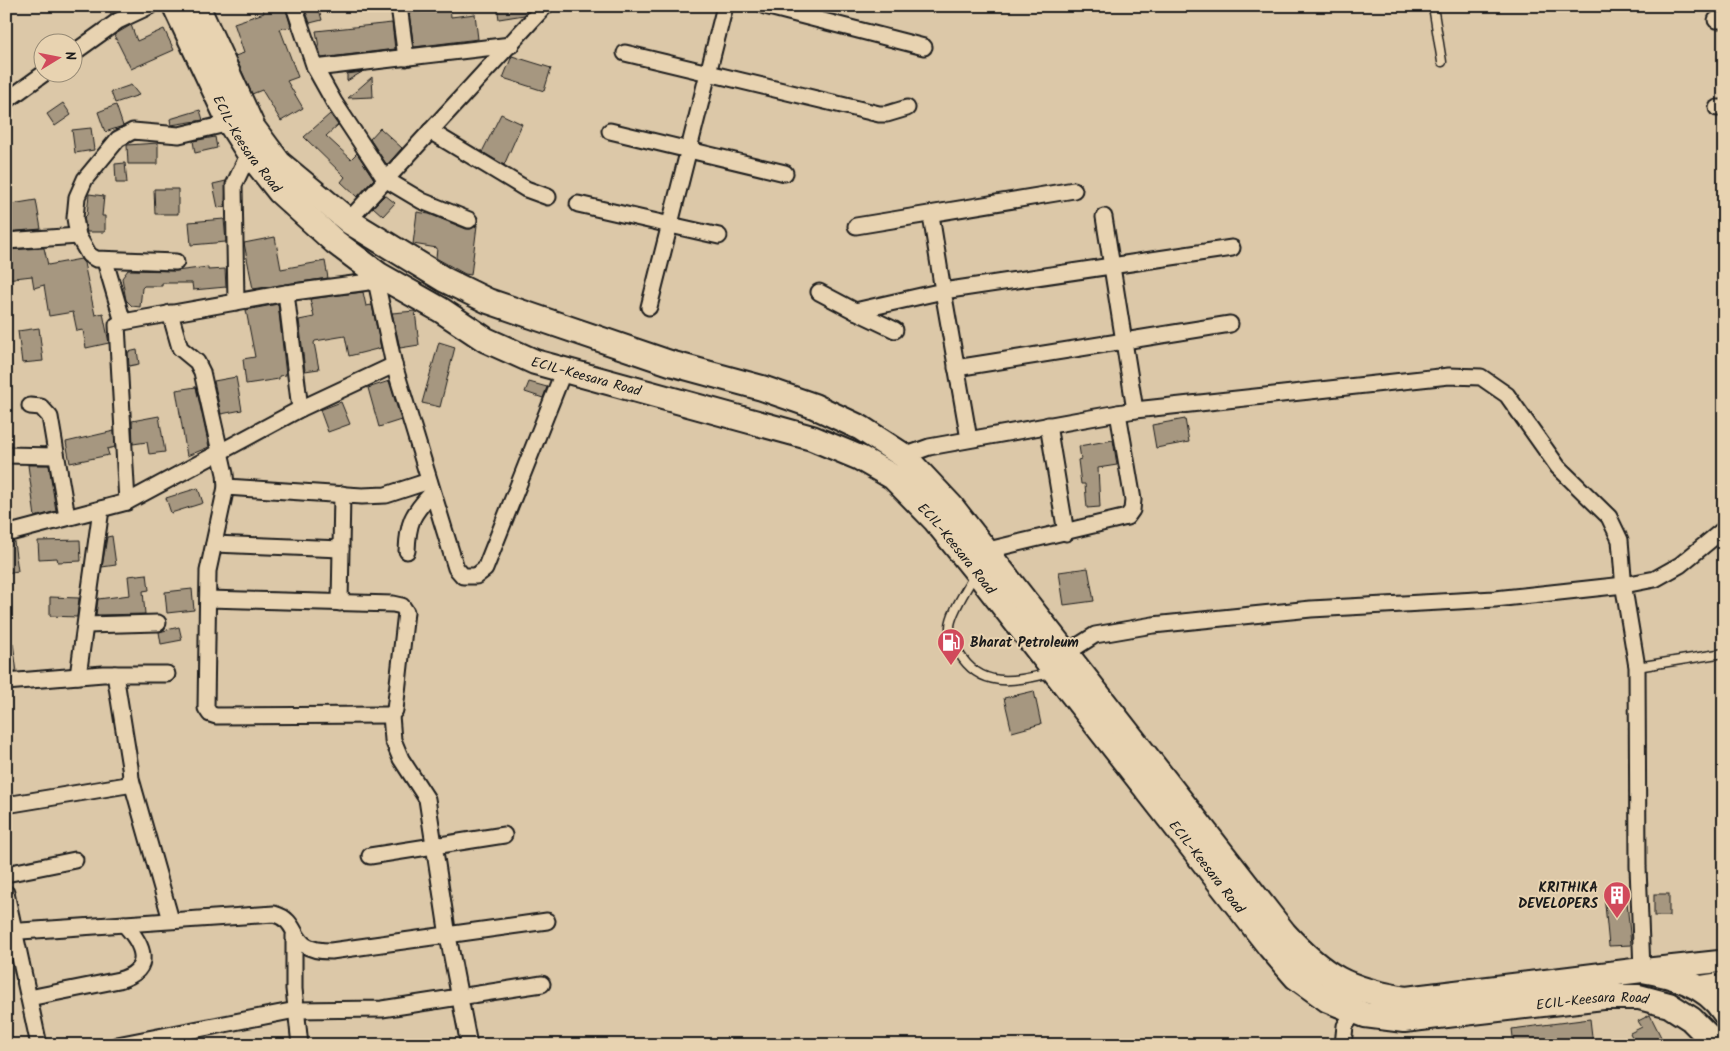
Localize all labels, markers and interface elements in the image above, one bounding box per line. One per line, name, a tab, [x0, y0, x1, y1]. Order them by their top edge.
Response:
north arrow	[32, 32, 82, 82]
text: N	[58, 50, 81, 62]
street label: ECIL-Keesara Road	[206, 92, 287, 199]
street label: ECIL-Keesara Road	[528, 351, 644, 403]
street label: ECIL-Keesara Road	[912, 498, 1001, 600]
fuel station icon: Bharat Petroleum	[936, 627, 966, 666]
place label: Bharat Petroleum	[970, 632, 1079, 654]
street label: ECIL-Keesara Road	[1163, 816, 1251, 919]
place label: KRITHIKA DEVELOPERS	[1518, 877, 1598, 915]
building icon: KRITHIKA DEVELOPERS	[1602, 880, 1632, 919]
street label: ECIL-Keesara Road	[1535, 987, 1652, 1017]

